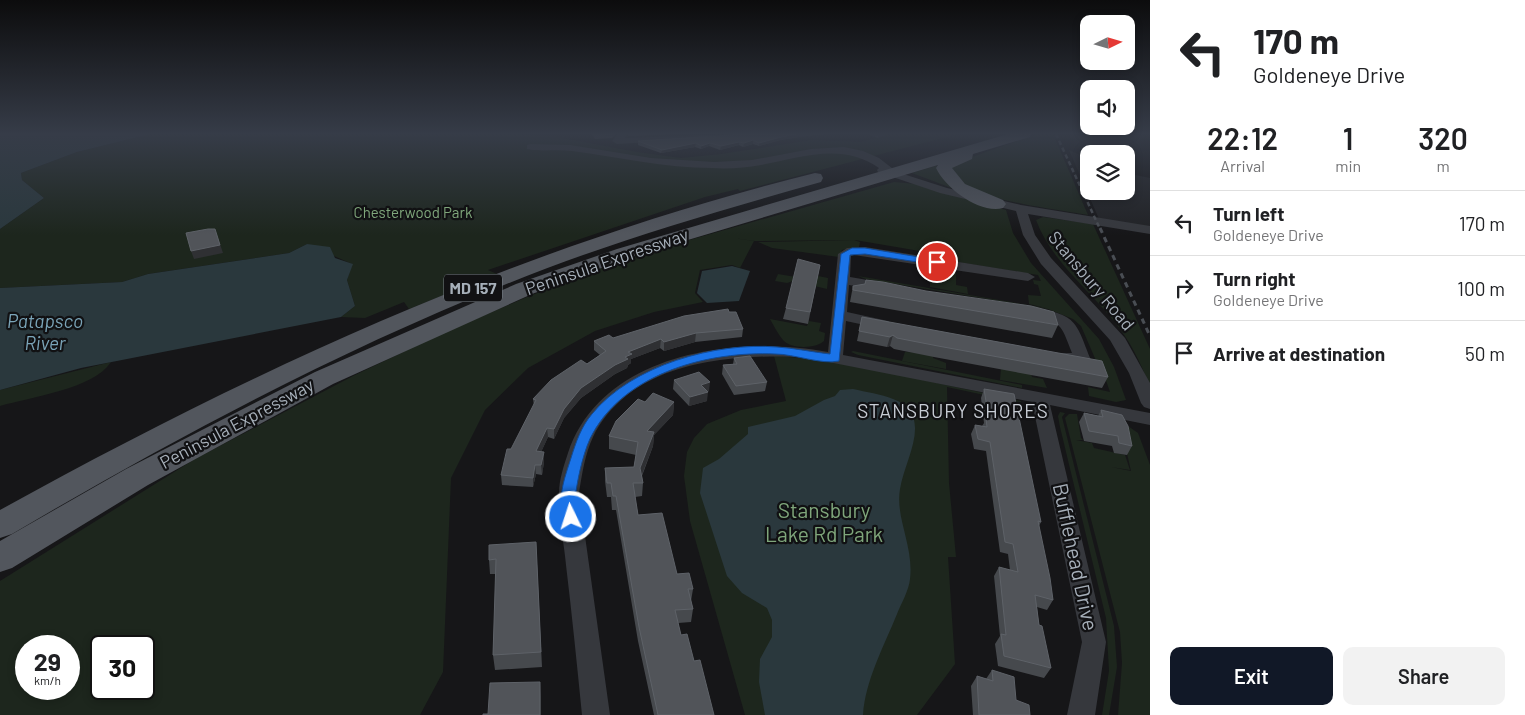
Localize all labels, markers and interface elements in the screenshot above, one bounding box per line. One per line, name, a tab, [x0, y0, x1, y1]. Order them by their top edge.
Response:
north arrow	[1080, 15, 1135, 70]
map controls	[1080, 15, 1135, 200]
text: 170 m	[1253, 19, 1339, 61]
icon: left	[1170, 20, 1235, 85]
text: Goldeneye Drive	[1253, 61, 1405, 87]
button: sound	[1080, 80, 1135, 135]
text: 22:12	[1207, 120, 1278, 156]
text: 1	[1343, 120, 1353, 156]
text: 320	[1418, 120, 1468, 156]
button: layers	[1080, 145, 1135, 200]
text: Arrival	[1220, 156, 1265, 175]
text: min	[1335, 156, 1361, 175]
text: m	[1436, 156, 1450, 175]
text: Turn left	[1213, 202, 1284, 225]
park label: Chesterwood Park	[354, 203, 473, 221]
icon: left	[1170, 209, 1198, 237]
text: 170 m	[1459, 212, 1505, 235]
street label: Peninsula Expressway	[522, 223, 691, 299]
text: Goldeneye Drive	[1213, 225, 1324, 244]
street label: Stansbury Road	[1044, 226, 1140, 334]
pin	[916, 241, 958, 283]
icon: arrive	[923, 248, 951, 276]
text: Turn right	[1213, 267, 1295, 290]
road number: MD 157	[444, 274, 502, 302]
icon: right	[1170, 274, 1198, 302]
text: 100 m	[1457, 277, 1505, 300]
text: Goldeneye Drive	[1213, 290, 1324, 309]
water label: Patapsco River	[7, 309, 83, 354]
icon: arrive	[1170, 339, 1198, 367]
text: Arrive at destination	[1213, 342, 1385, 365]
text: 50 m	[1465, 342, 1505, 365]
street label: Peninsula Expressway	[156, 373, 317, 473]
district label: STANSBURY SHORES	[857, 399, 1049, 422]
street label: Bufflehead Drive	[1049, 481, 1104, 633]
position arrow	[544, 490, 596, 542]
park label: Stansbury Lake Rd Park	[765, 497, 883, 546]
speed limit sign: 30	[90, 635, 155, 700]
text: 29	[34, 646, 61, 676]
button: Exit	[1170, 647, 1333, 705]
button: Share	[1343, 647, 1505, 705]
text: km/h	[34, 673, 61, 687]

